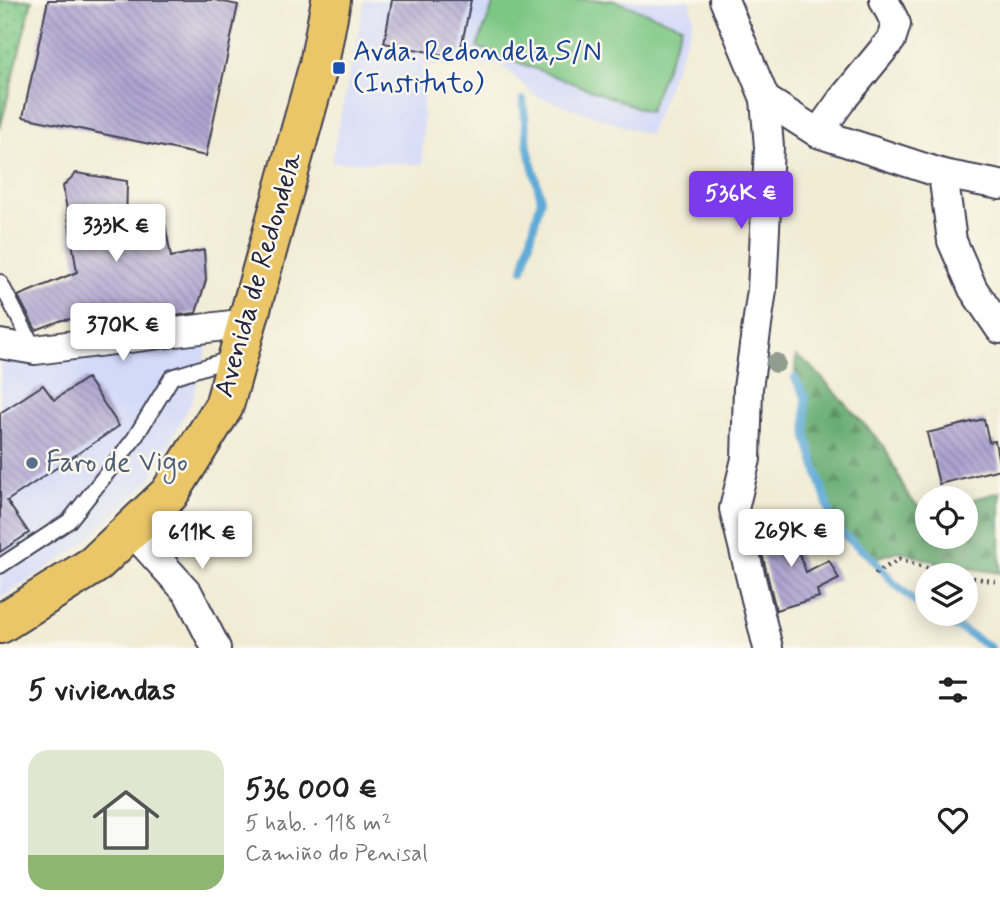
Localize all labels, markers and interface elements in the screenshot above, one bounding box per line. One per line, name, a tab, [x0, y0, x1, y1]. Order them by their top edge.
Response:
place label: Avda. Redondela,S/N (Instituto)	[353, 34, 602, 103]
marker: Avda. Redondela,S/N (Instituto)	[331, 60, 347, 76]
street label: Avenida de Redondela	[206, 148, 312, 402]
pin: 536K €	[684, 172, 798, 231]
text: 536K €	[705, 179, 777, 209]
pin: 333K €	[59, 204, 173, 264]
text: 333K €	[82, 212, 150, 242]
pin: 370K €	[66, 304, 180, 363]
text: 370K €	[86, 311, 160, 341]
place label: Faro de Vigo	[46, 445, 188, 484]
marker: Faro de Vigo	[24, 455, 40, 471]
map controls	[915, 486, 978, 626]
button: locate	[915, 486, 978, 549]
pin: 269K €	[734, 510, 848, 569]
pin: 611K €	[145, 512, 259, 571]
text: 269K €	[754, 517, 828, 547]
text: 611K €	[168, 519, 236, 549]
button: layers	[915, 563, 978, 626]
text: 5 viviendas	[28, 671, 176, 710]
icon: filters	[934, 671, 972, 709]
text: 536 000 €	[245, 770, 378, 809]
icon: home	[84, 778, 168, 862]
icon: heart	[934, 801, 972, 839]
text: 5 hab. · 118 m²	[245, 809, 392, 839]
text: Camiño do Penisal	[245, 839, 428, 869]

